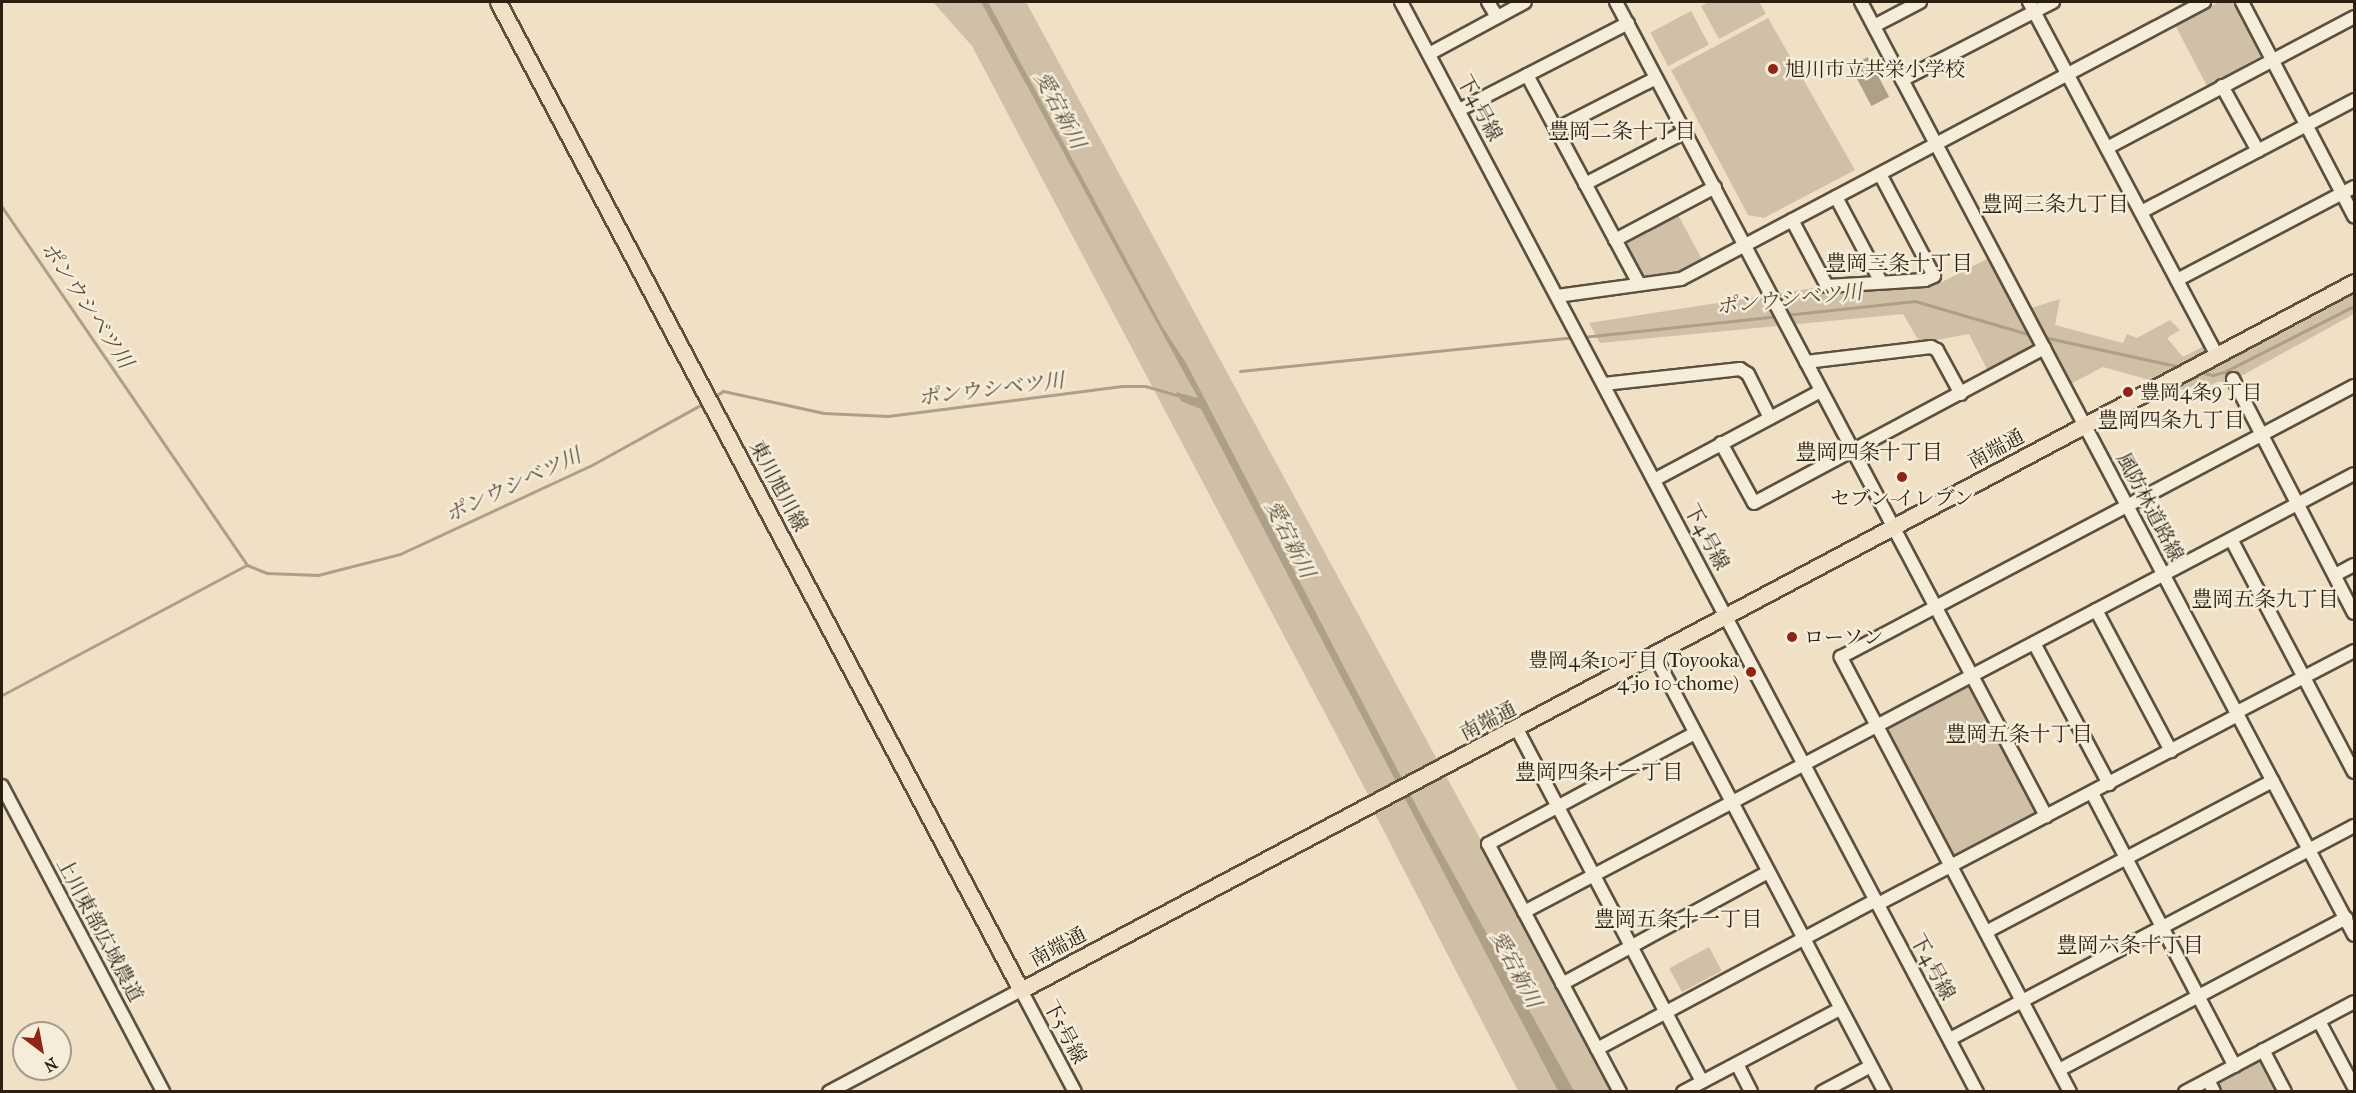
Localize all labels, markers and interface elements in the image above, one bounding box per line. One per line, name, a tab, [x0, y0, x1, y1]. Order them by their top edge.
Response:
place label: 旭川市立共栄小学校	[1785, 57, 1965, 81]
marker: 旭川市立共栄小学校	[1766, 62, 1780, 76]
water label: 愛宕新川	[1029, 67, 1091, 153]
street label: 下4号線	[1453, 71, 1507, 145]
district label: 豊岡二条十丁目	[1549, 118, 1695, 144]
district label: 豊岡三条九丁目	[1982, 191, 2128, 217]
water label: ポンウシベツ川	[35, 237, 139, 373]
district label: 豊岡三条十丁目	[1826, 250, 1972, 276]
water label: ポンウシベツ川	[1715, 279, 1863, 319]
water label: ポンウシベツ川	[917, 368, 1065, 410]
place label: 豊岡4条9丁目	[2140, 380, 2262, 404]
marker: 豊岡4条9丁目	[2121, 385, 2135, 399]
district label: 豊岡四条九丁目	[2098, 407, 2244, 433]
street label: 南端通	[1964, 424, 2028, 474]
street label: 東川旭川線	[745, 436, 813, 536]
district label: 豊岡四条十丁目	[1796, 439, 1942, 465]
water label: ポンウシベツ川	[441, 443, 585, 527]
street label: 風防林道路線	[2111, 448, 2189, 566]
marker: セブン-イレブン	[1895, 470, 1909, 484]
place label: セブン-イレブン	[1829, 486, 1975, 510]
water label: 愛宕新川	[1260, 496, 1320, 582]
street label: 下4号線	[1680, 500, 1734, 574]
district label: 豊岡五条九丁目	[2192, 586, 2338, 612]
place label: ローソン	[1804, 625, 1884, 649]
marker: ローソン	[1785, 630, 1799, 644]
place label: 豊岡4条10丁目 (Toyooka 4-jo 10-chome)	[1528, 648, 1739, 695]
marker: 豊岡4条10丁目 (Toyooka 4-jo 10-chome)	[1744, 665, 1758, 679]
street label: 南端通	[1456, 697, 1520, 745]
district label: 豊岡五条十丁目	[1946, 721, 2092, 747]
district label: 豊岡四条十一丁目	[1515, 759, 1683, 785]
street label: 上川東部広域農道	[52, 854, 148, 1006]
district label: 豊岡五条十一丁目	[1594, 906, 1762, 932]
street label: 南端通	[1026, 922, 1090, 972]
water label: 愛宕新川	[1485, 926, 1547, 1012]
street label: 下4号線	[1906, 930, 1960, 1004]
district label: 豊岡六条十丁目	[2057, 932, 2203, 958]
street label: 下5号線	[1038, 996, 1092, 1068]
north arrow	[12, 1021, 72, 1081]
text: N	[41, 1054, 61, 1076]

